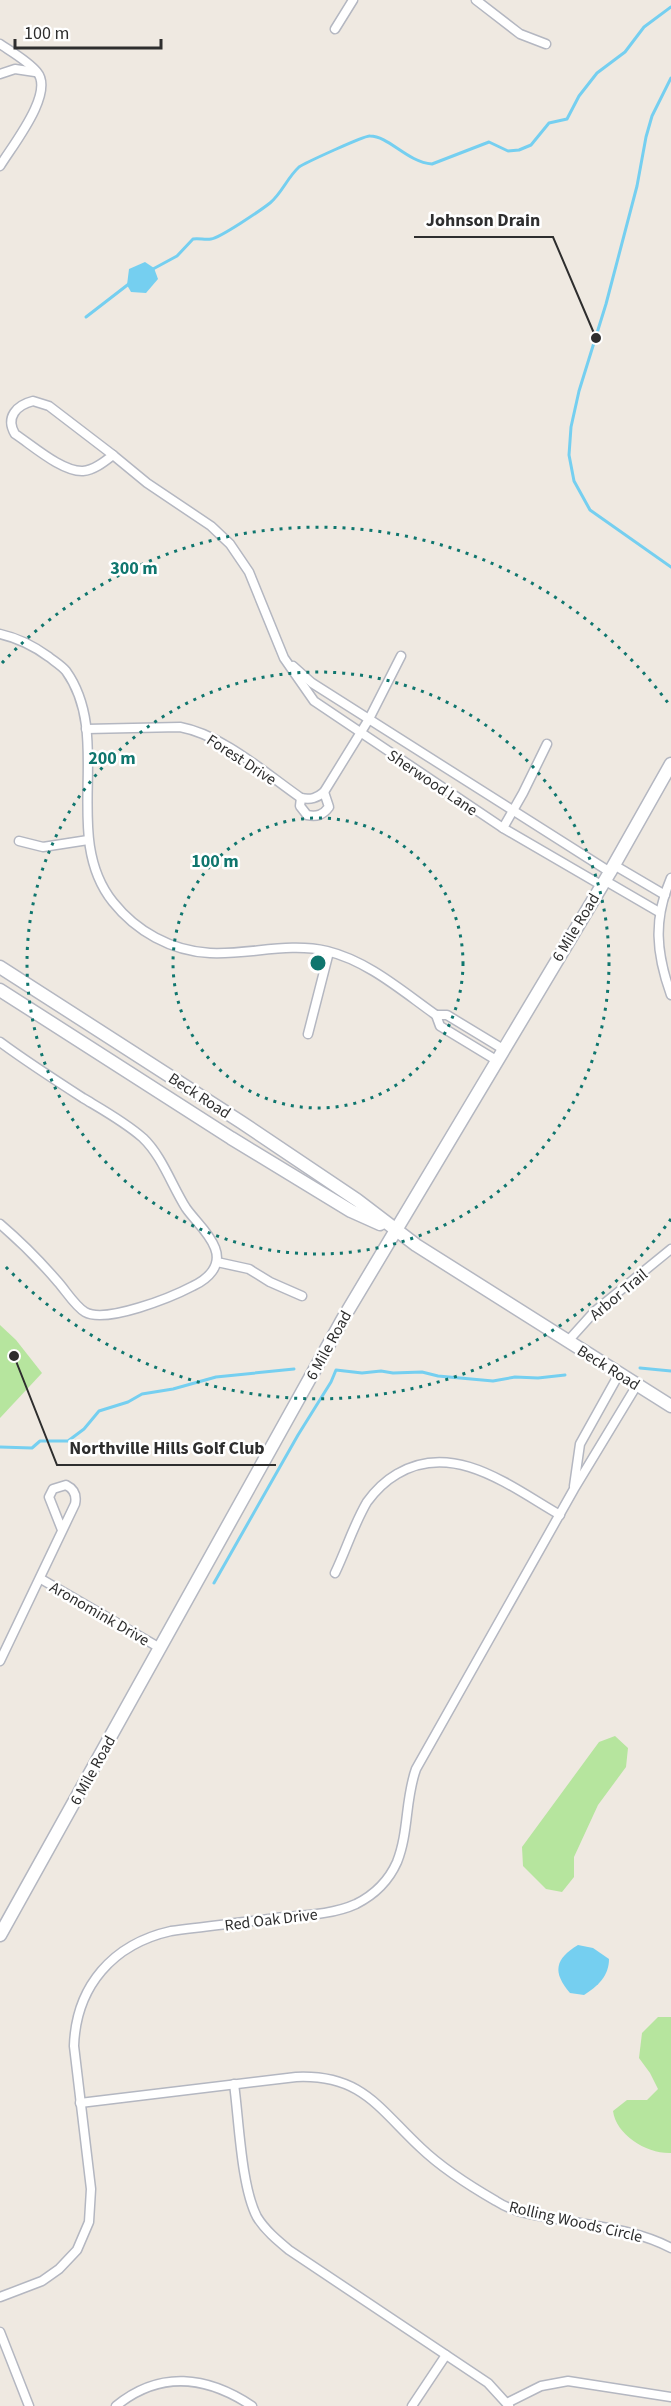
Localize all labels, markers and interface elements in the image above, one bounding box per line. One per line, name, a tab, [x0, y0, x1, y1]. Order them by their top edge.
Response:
scale bar	[15, 12, 160, 50]
text: 100 m	[24, 21, 69, 46]
callout: Johnson Drain	[414, 201, 553, 237]
text: Johnson Drain	[426, 208, 540, 233]
text: 300 m	[110, 556, 158, 581]
street label: Forest Drive	[202, 729, 281, 791]
street label: Sherwood Lane	[383, 745, 482, 821]
text: 200 m	[88, 746, 136, 771]
text: 100 m	[191, 849, 239, 874]
street label: 6 Mile Road	[547, 889, 605, 966]
centre of rings	[308, 953, 328, 973]
street label: Beck Road	[164, 1068, 235, 1124]
street label: Arbor Trail	[585, 1264, 652, 1326]
street label: 6 Mile Road	[301, 1307, 357, 1384]
street label: Beck Road	[573, 1340, 644, 1396]
callout: Northville Hills Golf Club	[57, 1429, 276, 1465]
text: Northville Hills Golf Club	[69, 1436, 265, 1461]
street label: Aronomink Drive	[46, 1576, 154, 1651]
street label: 6 Mile Road	[65, 1732, 121, 1809]
street label: Red Oak Drive	[223, 1903, 319, 1937]
street label: Rolling Woods Circle	[507, 2196, 645, 2248]

